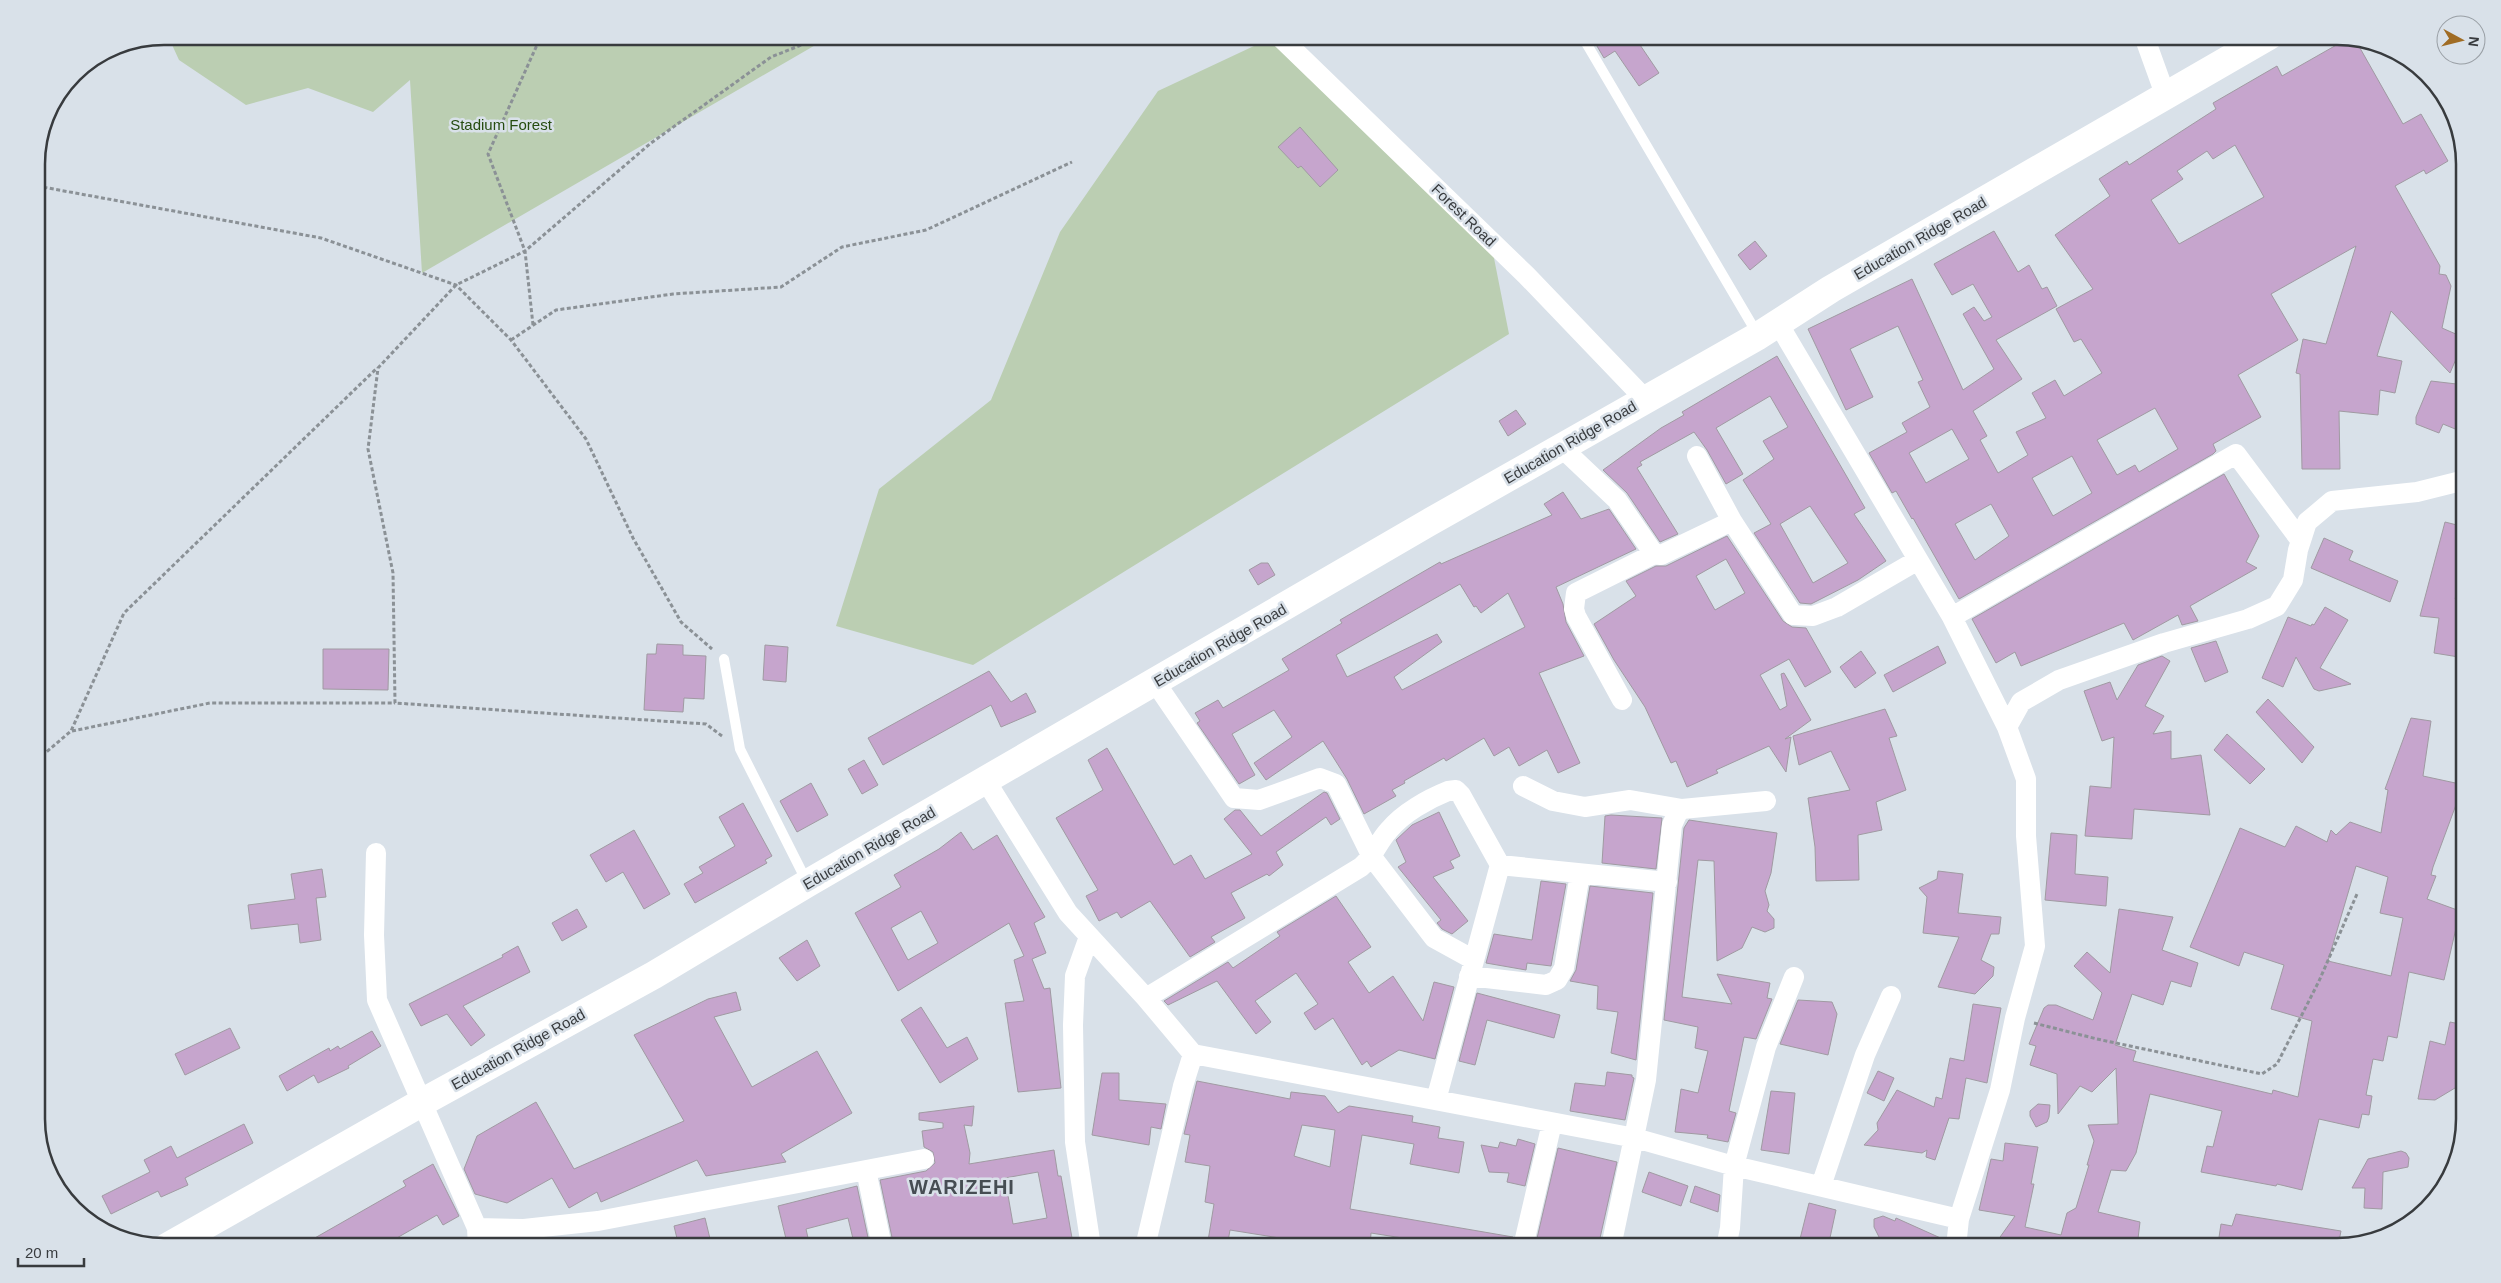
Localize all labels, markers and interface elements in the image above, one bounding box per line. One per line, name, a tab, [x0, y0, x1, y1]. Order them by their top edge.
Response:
north arrow	[2436, 15, 2486, 65]
text: N	[2465, 36, 2482, 48]
park label: Stadium Forest	[450, 116, 553, 133]
street label: Forest Road	[1428, 180, 1500, 250]
street label: Education Ridge Road	[1851, 193, 1989, 283]
street label: Education Ridge Road	[1501, 397, 1639, 487]
street label: Education Ridge Road	[1151, 600, 1289, 690]
street label: Education Ridge Road	[800, 803, 938, 893]
street label: Education Ridge Road	[448, 1005, 588, 1093]
district label: WARIZEHI	[909, 1176, 1015, 1198]
scale bar	[18, 1236, 84, 1268]
text: 20 m	[25, 1244, 58, 1261]

